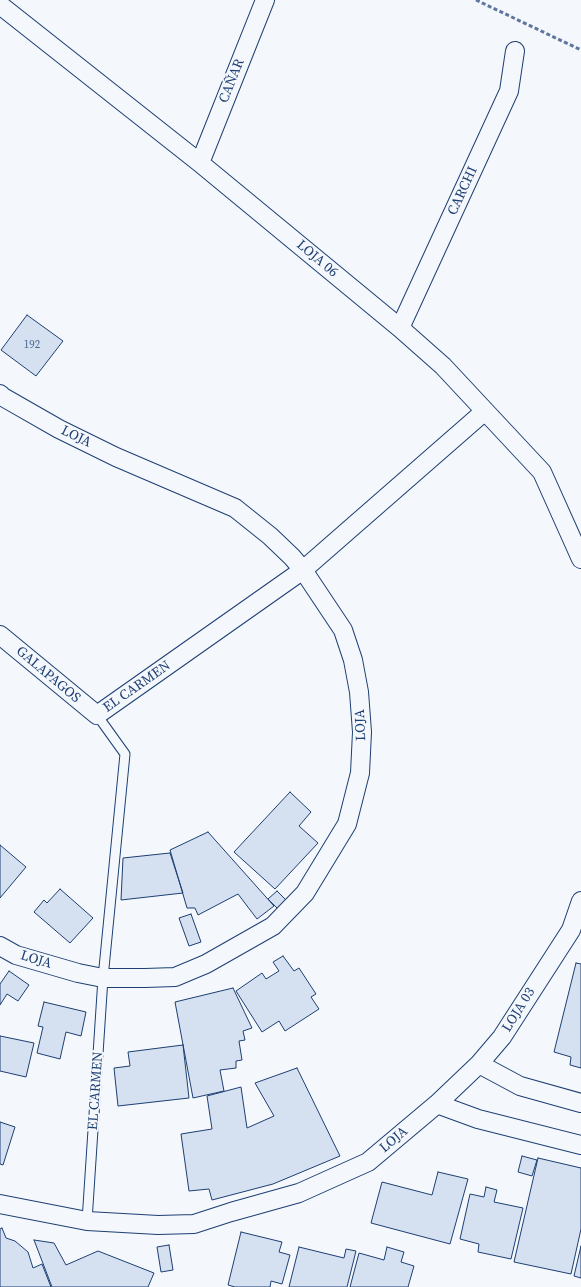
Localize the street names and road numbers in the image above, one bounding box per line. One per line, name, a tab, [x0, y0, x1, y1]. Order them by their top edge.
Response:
street label: CAÑAR	[216, 57, 248, 105]
street label: CARCHI	[444, 164, 482, 218]
street label: LOJA 06	[293, 237, 341, 281]
street label: LOJA	[58, 422, 94, 452]
street label: GALAPAGOS	[12, 643, 84, 707]
street label: EL CARMEN	[100, 658, 174, 716]
street label: LOJA	[352, 709, 370, 741]
street label: LOJA	[18, 947, 54, 973]
street label: LOJA 03	[499, 985, 539, 1035]
street label: EL CARMEN	[85, 1051, 107, 1131]
street label: LOJA	[376, 1123, 412, 1157]

